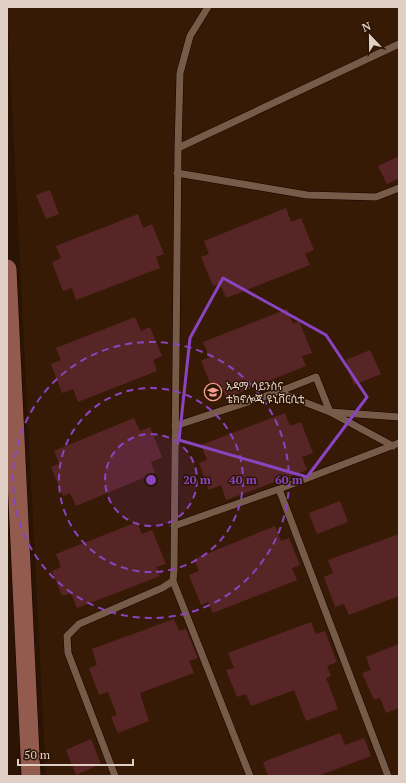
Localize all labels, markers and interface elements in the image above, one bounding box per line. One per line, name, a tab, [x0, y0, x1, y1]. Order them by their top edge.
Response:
north arrow	[350, 16, 390, 56]
text: N	[360, 18, 373, 35]
place label: አዳማ ሳይንስና ቴክኖሎጂ ዩኒቨርሲቲ	[226, 379, 305, 406]
school or university icon: አዳማ ሳይንስና ቴክኖሎጂ ዩኒቨርሲቲ	[203, 382, 223, 402]
text: 20 m	[183, 472, 211, 487]
text: 40 m	[229, 472, 257, 487]
text: 60 m	[275, 472, 303, 487]
centre of rings	[144, 473, 158, 487]
scale bar	[18, 741, 133, 767]
text: 50 m	[24, 747, 51, 762]

